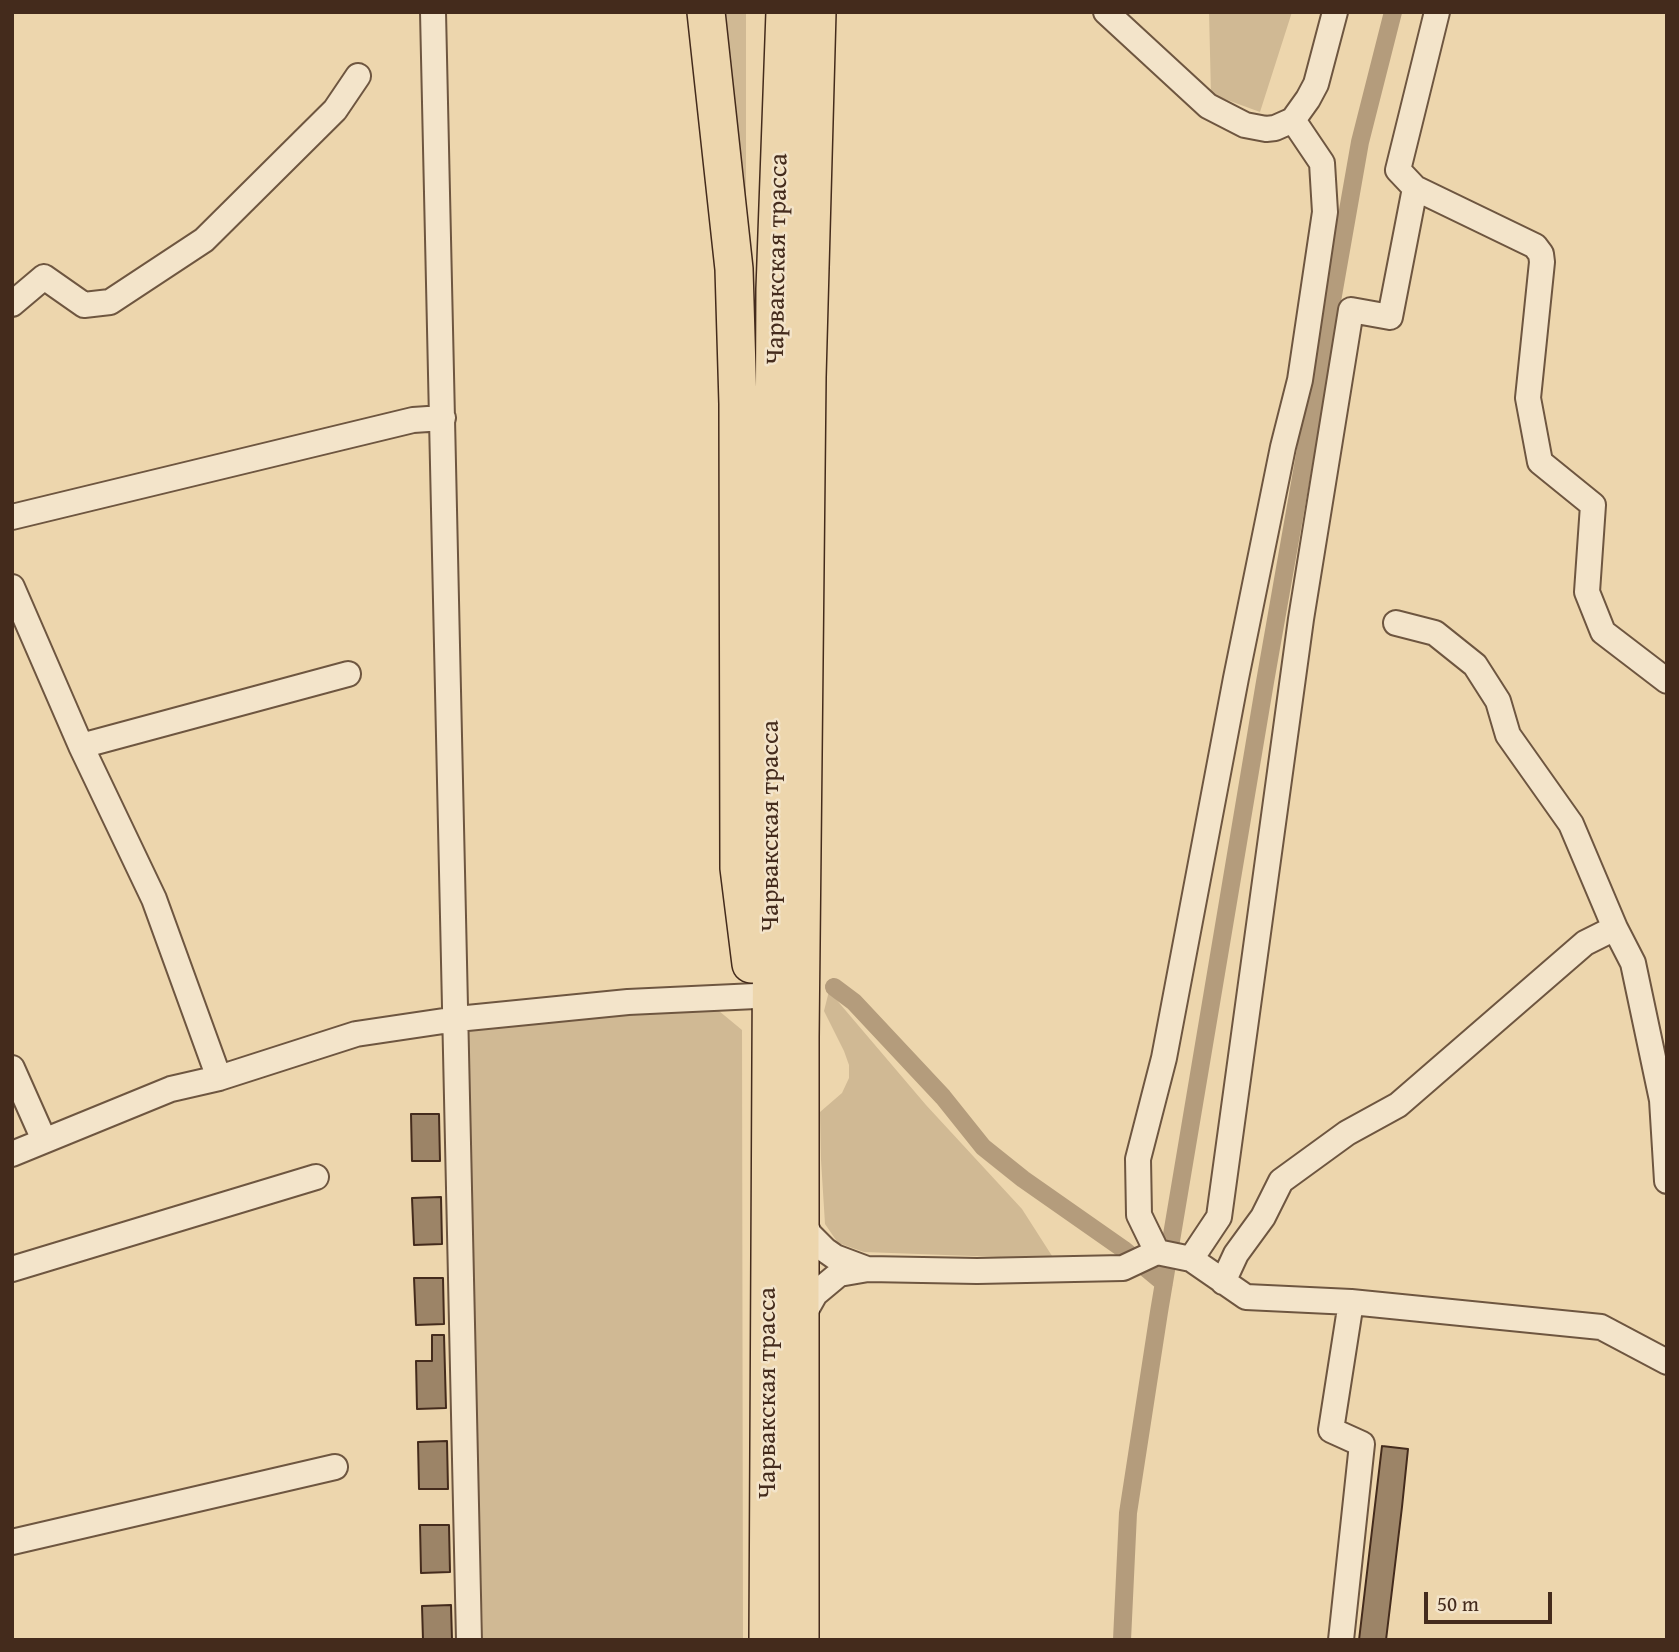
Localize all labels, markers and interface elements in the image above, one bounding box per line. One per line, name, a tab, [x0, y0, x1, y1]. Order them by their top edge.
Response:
street label: Чарвакская трасса	[761, 153, 795, 365]
street label: Чарвакская трасса	[755, 720, 787, 932]
street label: Чарвакская трасса	[752, 1287, 784, 1499]
scale bar	[1427, 1578, 1555, 1622]
text: 50 m	[1437, 1588, 1479, 1619]

